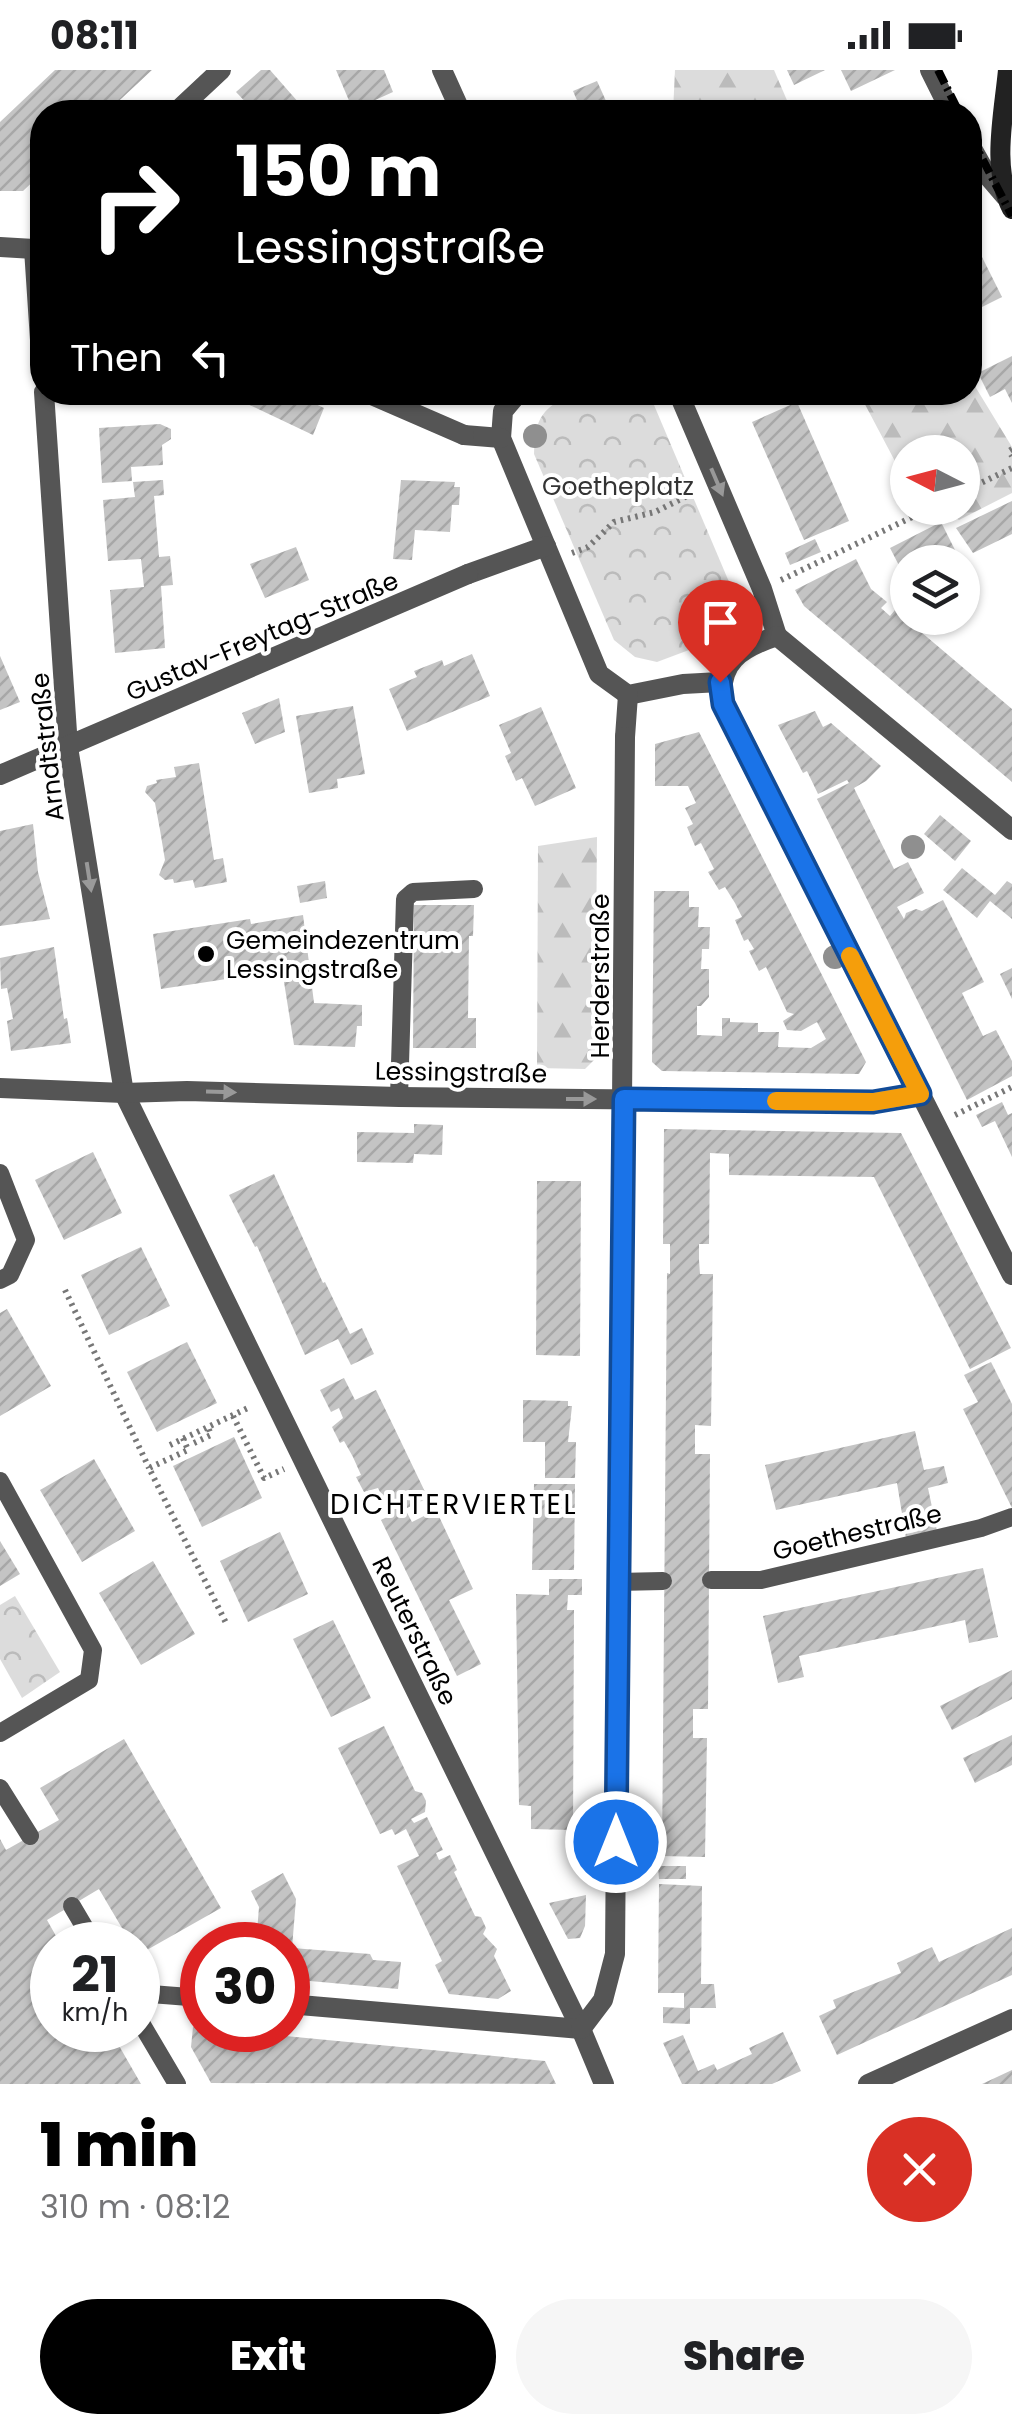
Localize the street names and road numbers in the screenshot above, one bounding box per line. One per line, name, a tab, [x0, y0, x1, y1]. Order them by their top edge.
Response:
street label: Gustav-Freytag-Straße	[120, 563, 404, 710]
street label: Arndtstraße	[22, 671, 73, 823]
street label: Herderstraße	[583, 894, 618, 1058]
street label: Lessingstraße	[375, 1053, 547, 1092]
street label: Goethestraße	[769, 1496, 945, 1569]
street label: Reuterstraße	[363, 1551, 466, 1711]

